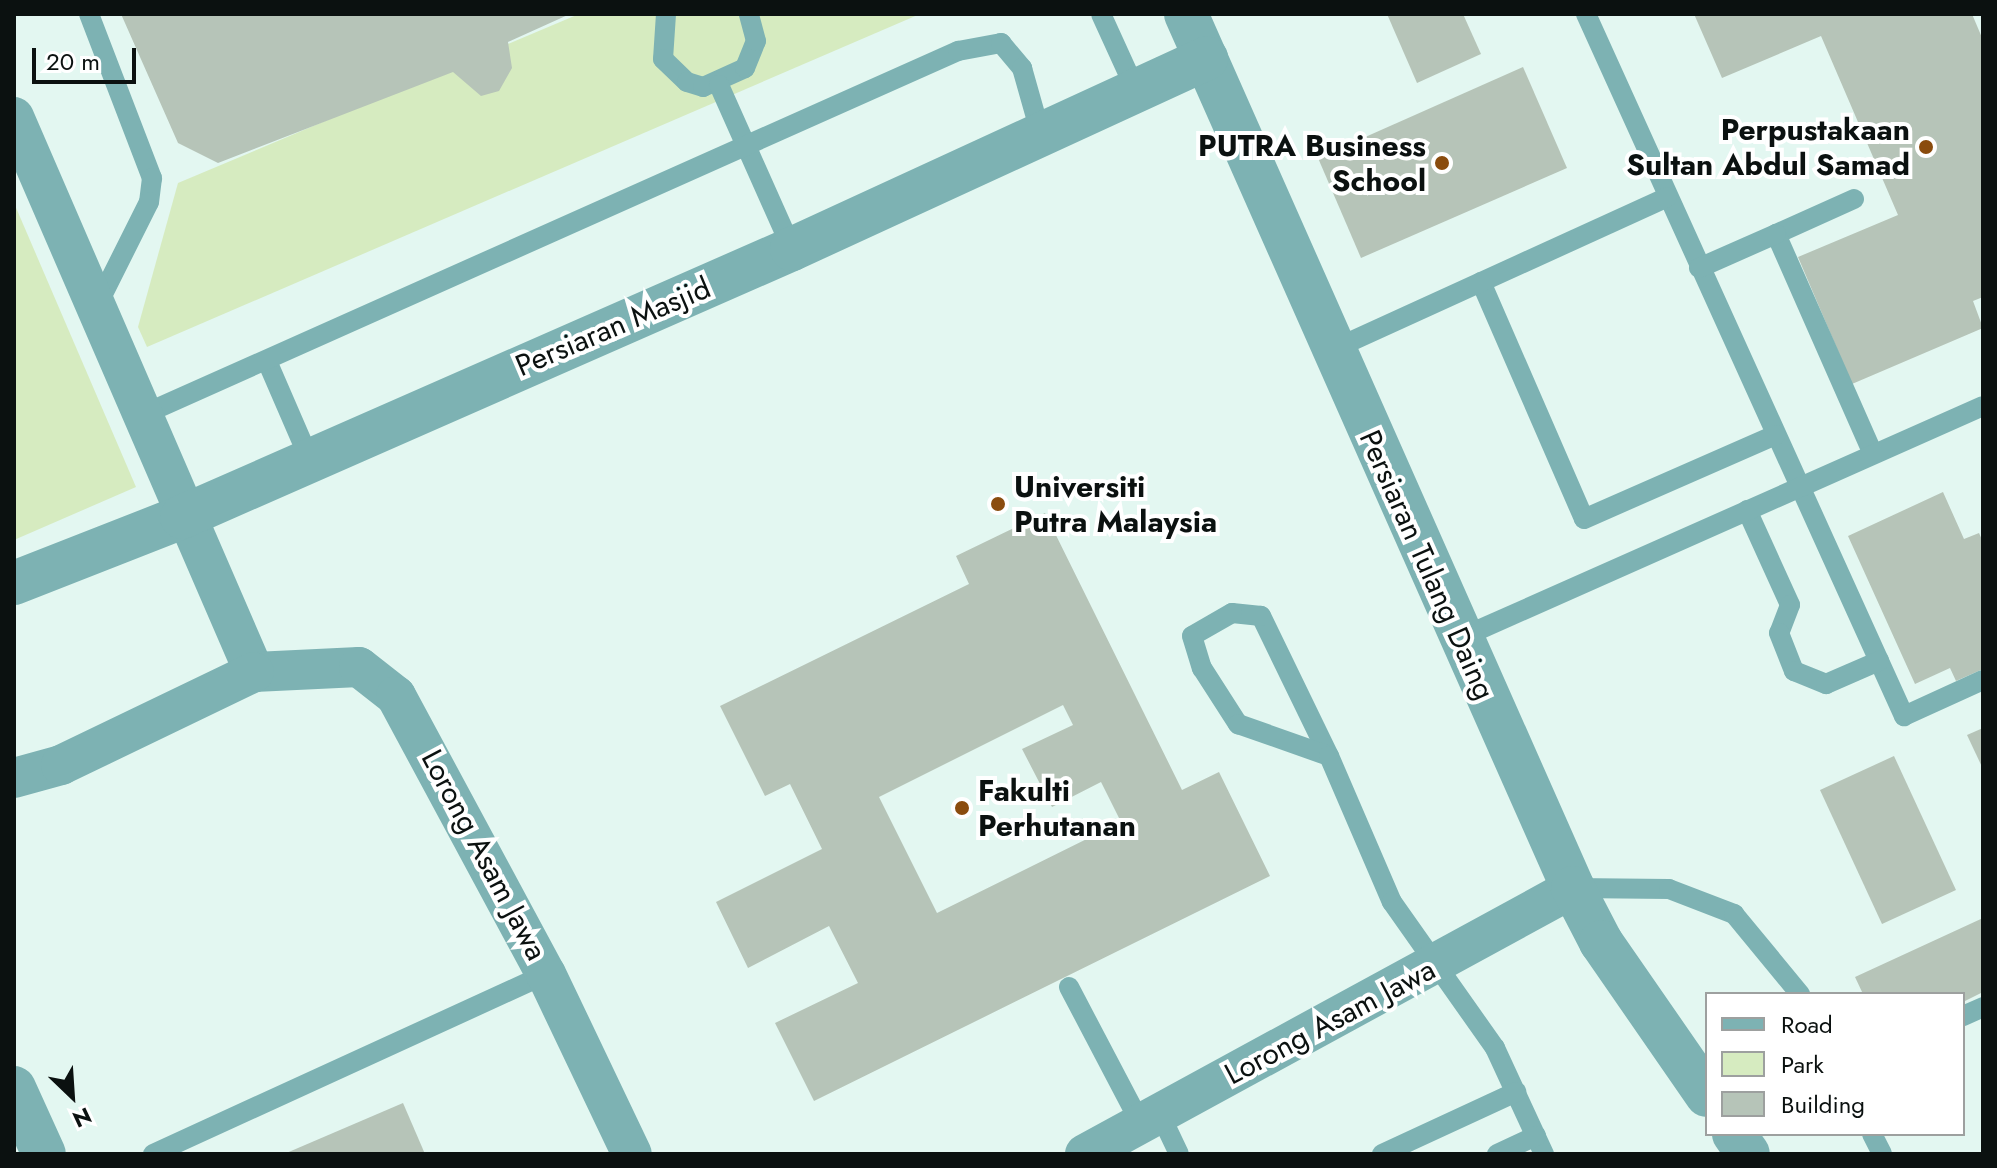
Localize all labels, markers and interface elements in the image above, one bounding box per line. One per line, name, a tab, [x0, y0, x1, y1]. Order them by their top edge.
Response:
scale bar	[36, 32, 140, 82]
text: 20 m	[46, 44, 100, 79]
place label: Perpustakaan Sultan Abdul Samad	[1626, 112, 1910, 182]
place label: PUTRA Business School	[1198, 128, 1426, 198]
marker: Perpustakaan Sultan Abdul Samad	[1917, 138, 1935, 156]
marker: PUTRA Business School	[1433, 154, 1451, 172]
street label: Persiaran Masjid	[510, 270, 716, 384]
street label: Persiaran Tulang Daing	[1351, 425, 1503, 705]
place label: Universiti Putra Malaysia	[1014, 469, 1217, 540]
marker: Universiti Putra Malaysia	[989, 495, 1007, 513]
street label: Lorong Asam Jawa	[413, 744, 555, 966]
place label: Fakulti Perhutanan	[978, 773, 1136, 844]
marker: Fakulti Perhutanan	[953, 799, 971, 817]
street label: Lorong Asam Jawa	[1219, 951, 1441, 1093]
legend	[1705, 992, 1965, 1136]
text: Road	[1781, 1007, 1833, 1042]
text: Park	[1781, 1047, 1824, 1082]
north arrow	[32, 1056, 112, 1136]
text: Building	[1781, 1087, 1865, 1122]
text: N	[67, 1100, 97, 1136]

